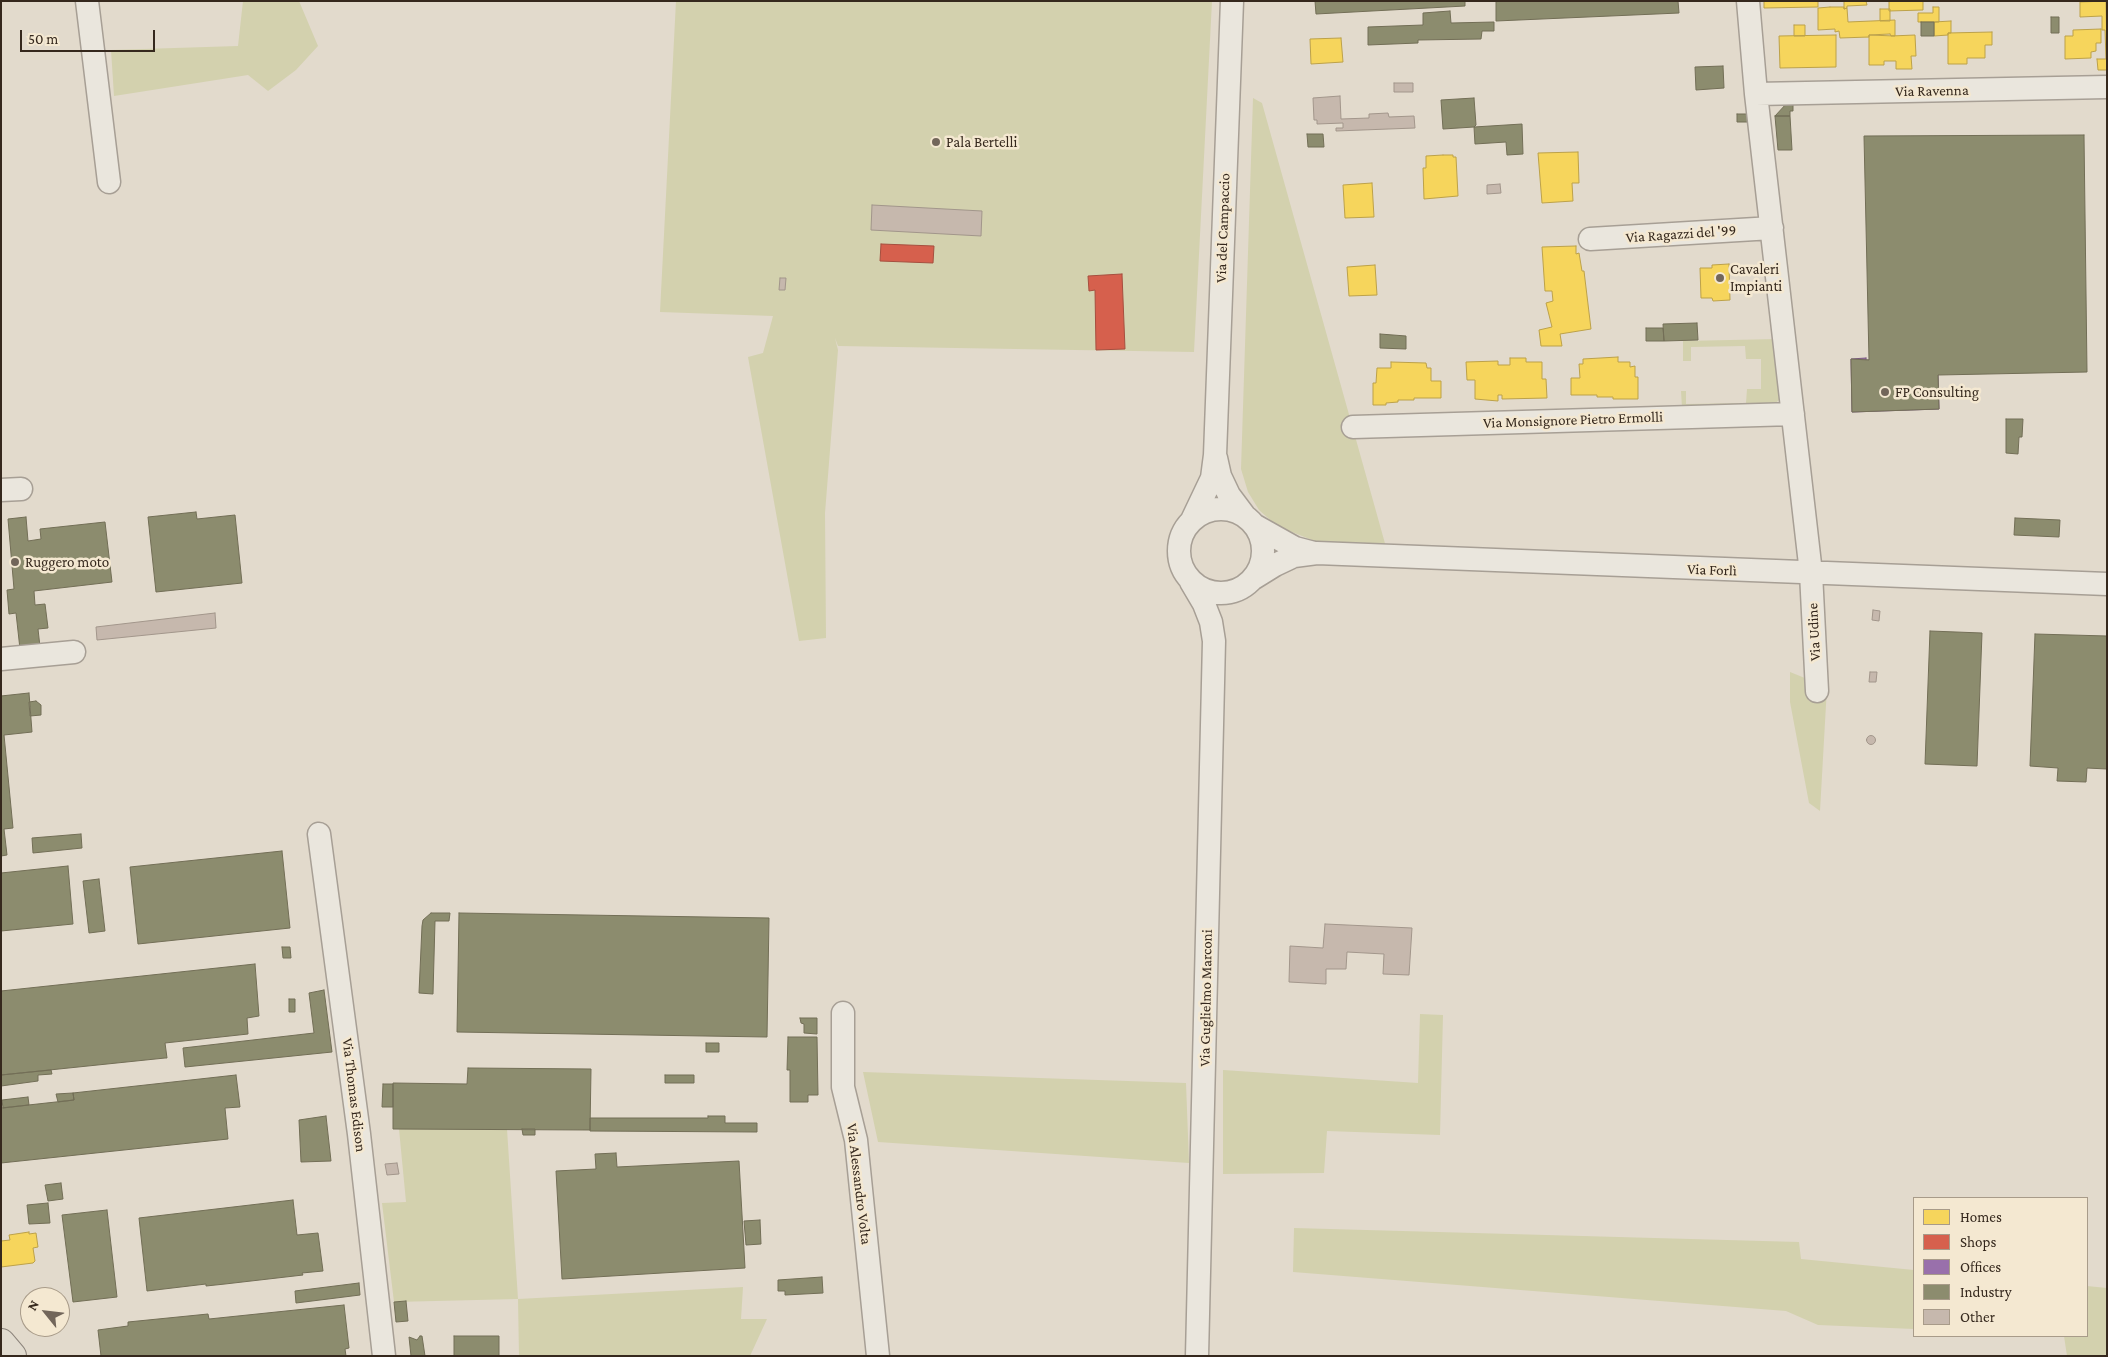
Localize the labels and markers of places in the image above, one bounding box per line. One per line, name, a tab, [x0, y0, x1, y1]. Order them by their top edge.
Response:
place label: Pala Bertelli	[946, 133, 1017, 151]
marker: Pala Bertelli	[930, 136, 942, 148]
place label: Cavaleri Impianti	[1730, 260, 1782, 295]
marker: Cavaleri Impianti	[1714, 272, 1726, 284]
place label: FP Consulting	[1895, 383, 1979, 401]
marker: FP Consulting	[1879, 386, 1891, 398]
place label: Ruggero moto	[25, 553, 109, 571]
marker: Ruggero moto	[9, 556, 21, 568]

